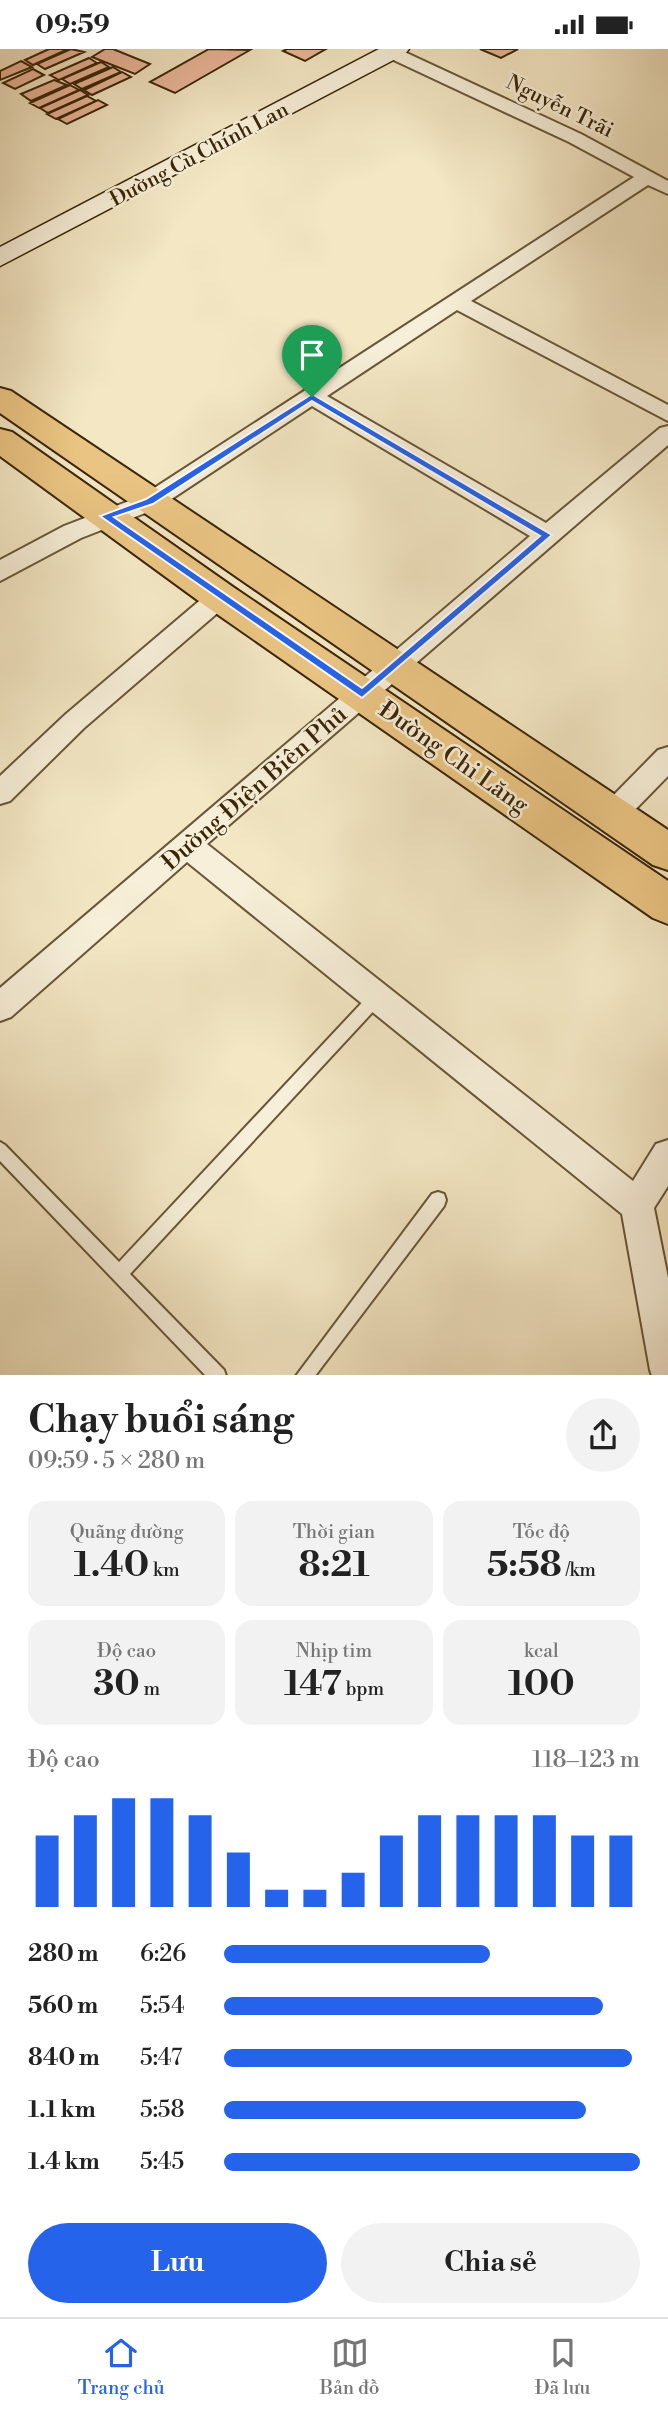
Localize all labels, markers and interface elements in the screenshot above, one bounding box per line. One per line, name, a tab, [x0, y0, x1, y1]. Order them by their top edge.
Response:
text: 09:59	[35, 9, 110, 41]
street label: Nguyễn Trãi	[502, 70, 618, 144]
street label: Đường Cù Chính Lan	[106, 97, 294, 213]
pin	[282, 325, 342, 397]
icon: arrive	[293, 336, 331, 374]
street label: Đường Chi Lăng	[373, 695, 535, 821]
street label: Đường Điện Biên Phủ	[156, 700, 354, 877]
text: Chạy buổi sáng	[28, 1397, 294, 1444]
button: share	[566, 1398, 640, 1472]
text: 09:59 · 5 × 280 m	[28, 1447, 205, 1475]
text: Quãng đường	[70, 1520, 184, 1544]
text: Thời gian	[293, 1520, 375, 1544]
text: Tốc độ	[513, 1520, 570, 1544]
text: 1.40	[74, 1544, 149, 1587]
text: 8:21	[299, 1544, 369, 1587]
text: 5:58	[487, 1544, 562, 1587]
text: km	[149, 1558, 180, 1582]
text: /km	[562, 1558, 596, 1582]
text: Độ cao	[97, 1639, 156, 1663]
text: Nhịp tim	[296, 1639, 372, 1663]
text: kcal	[524, 1639, 559, 1663]
text: 30	[93, 1663, 140, 1706]
text: 147	[284, 1663, 342, 1706]
text: 100	[508, 1663, 575, 1706]
text: m	[140, 1677, 160, 1701]
text: bpm	[342, 1677, 384, 1701]
text: Độ cao	[28, 1746, 100, 1774]
text: 118–123 m	[532, 1746, 640, 1774]
text: 280 m	[28, 1940, 98, 1968]
text: 6:26	[140, 1940, 186, 1968]
text: 560 m	[28, 1992, 98, 2020]
text: 5:54	[140, 1992, 185, 2020]
text: 840 m	[28, 2044, 100, 2072]
text: 5:47	[140, 2044, 182, 2072]
text: 1.1 km	[28, 2096, 96, 2124]
text: 5:58	[140, 2096, 185, 2124]
text: 1.4 km	[28, 2148, 100, 2176]
text: 5:45	[140, 2148, 184, 2176]
button: Lưu	[28, 2223, 327, 2303]
button: Chia sẻ	[341, 2223, 640, 2303]
tab: Trang chủ	[78, 2334, 165, 2400]
tab: Bản đồ	[320, 2334, 380, 2400]
tab: Đã lưu	[535, 2334, 590, 2400]

